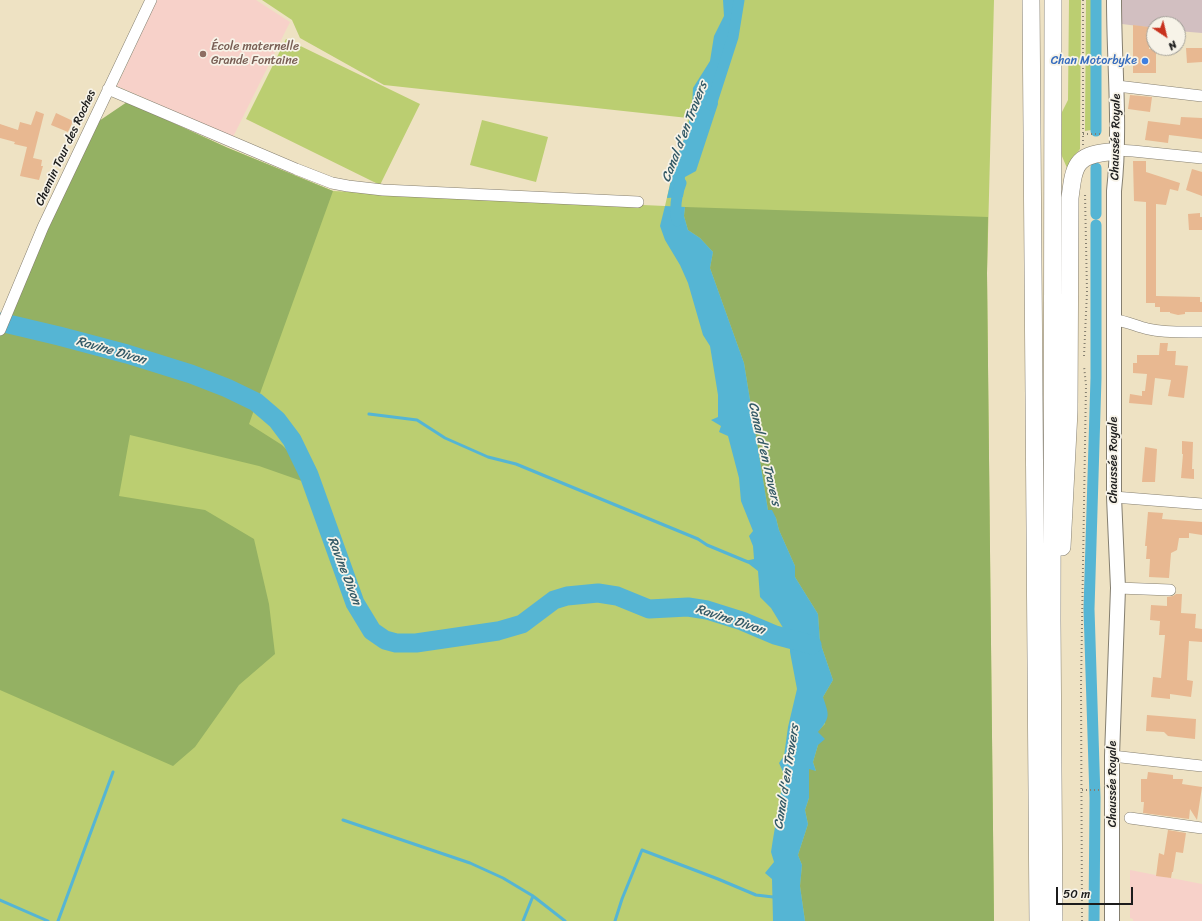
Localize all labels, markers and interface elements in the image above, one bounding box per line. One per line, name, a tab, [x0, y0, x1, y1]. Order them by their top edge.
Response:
north arrow	[1146, 16, 1186, 56]
text: N	[1164, 35, 1181, 55]
place label: École maternelle Grande Fontaine	[211, 40, 299, 68]
marker: École maternelle Grande Fontaine	[198, 49, 208, 59]
place label: Chan Motorbyke	[1051, 54, 1137, 68]
marker: Chan Motorbyke	[1140, 56, 1150, 66]
water label: Canal d'en Travers	[659, 80, 711, 184]
street label: Chemin Tour des Roches	[33, 88, 99, 208]
street label: Chaussée Royale	[1108, 94, 1124, 180]
water label: Ravine Divon	[74, 334, 148, 368]
water label: Canal d'en Travers	[744, 401, 784, 507]
street label: Chaussée Royale	[1107, 417, 1121, 503]
water label: Ravine Divon	[324, 535, 364, 607]
water label: Ravine Divon	[693, 602, 767, 638]
water label: Canal d'en Travers	[771, 723, 803, 831]
street label: Chaussée Royale	[1106, 741, 1120, 827]
scale bar	[1058, 879, 1135, 905]
text: 50 m	[1063, 883, 1090, 905]

